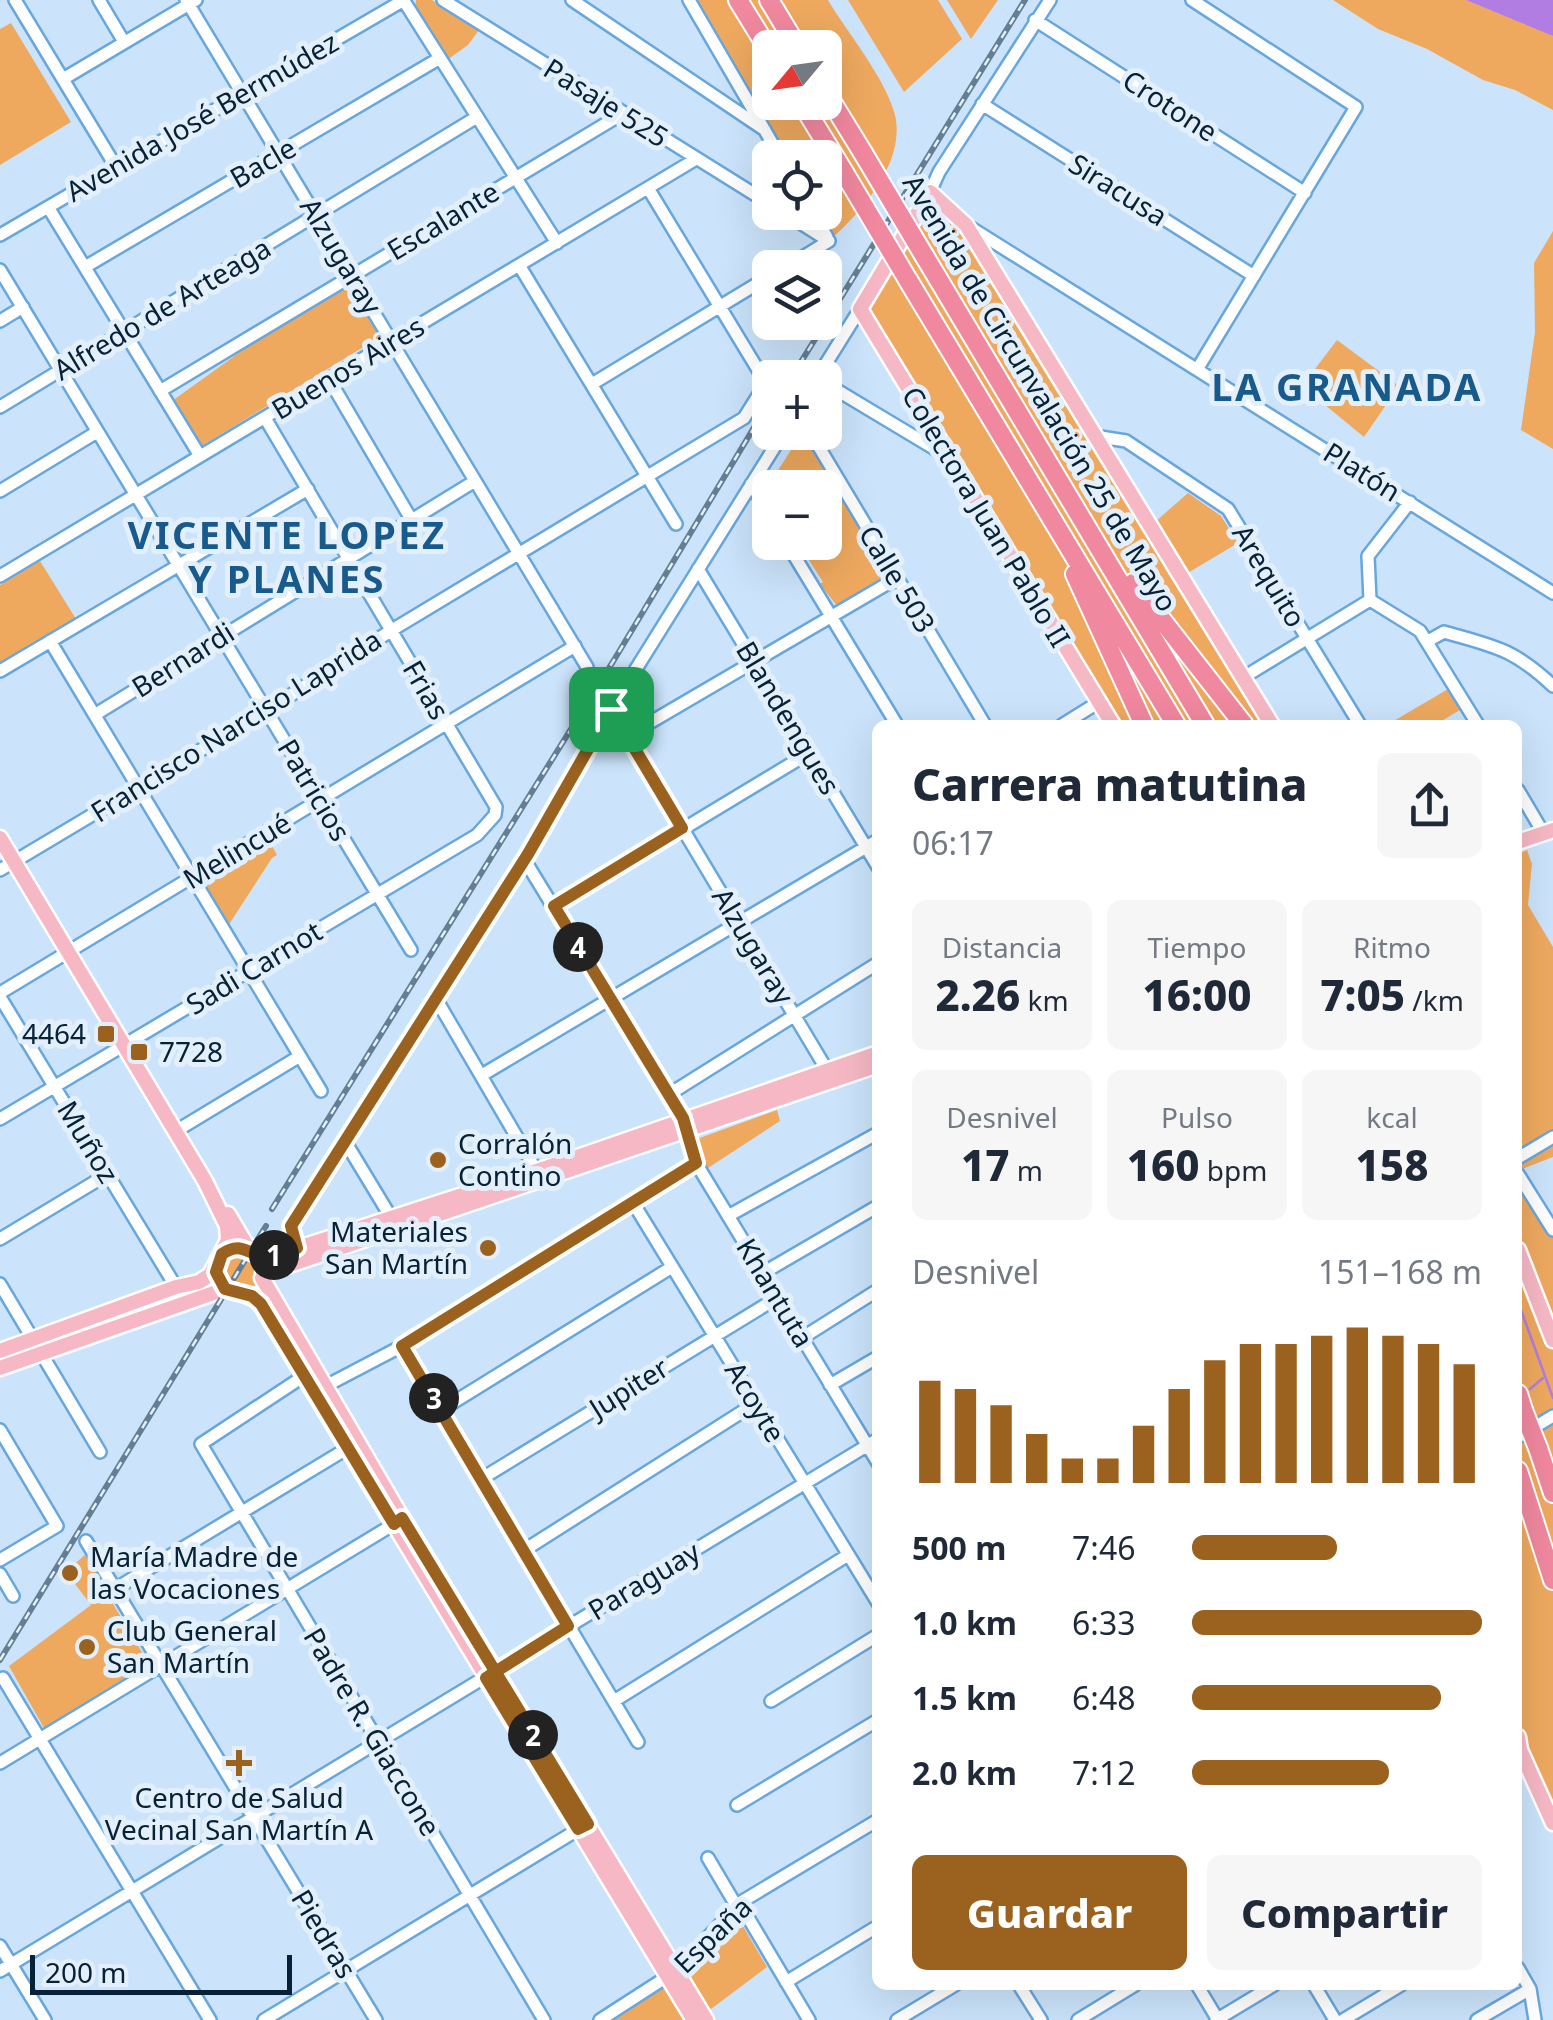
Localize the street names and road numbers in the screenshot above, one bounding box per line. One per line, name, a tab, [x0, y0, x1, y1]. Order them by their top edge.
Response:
street label: Avenida José Bermúdez	[58, 23, 345, 210]
street label: Pasaje 525	[537, 49, 676, 155]
street label: Crotone	[1116, 60, 1225, 150]
street label: Bacle	[223, 128, 302, 196]
street label: Siracusa	[1062, 144, 1175, 234]
street label: Avenida de Circunvalación 25 de Mayo	[895, 167, 1187, 618]
street label: Escalante	[379, 172, 506, 268]
street label: Alzugaray	[292, 190, 392, 321]
street label: Alfredo de Arteaga	[46, 228, 277, 388]
street label: Buenos Aires	[264, 307, 431, 428]
street label: Colectora Juan Pablo II	[894, 379, 1080, 654]
street label: Platón	[1317, 433, 1408, 510]
street label: Arequito	[1224, 517, 1315, 634]
street label: Calle 503	[851, 518, 945, 639]
street label: Bernardi	[124, 613, 241, 705]
street label: Francisco Narciso Laprida	[83, 620, 388, 830]
street label: Blandengues	[728, 634, 850, 801]
street label: Frias	[395, 653, 459, 726]
street label: Patricios	[270, 731, 360, 848]
street label: Melincué	[175, 803, 297, 897]
street label: Alzugaray	[704, 880, 804, 1011]
street label: Sadi Carnot	[179, 912, 328, 1023]
street label: Muñoz	[49, 1093, 128, 1190]
street label: Khantuta	[728, 1231, 823, 1354]
street label: Jupiter	[579, 1348, 676, 1428]
street label: Acoyte	[717, 1354, 795, 1449]
street label: Paraguay	[581, 1532, 707, 1628]
street label: Padre R. Giaccone	[296, 1620, 450, 1843]
street label: Piedras	[284, 1882, 366, 1985]
street label: España	[665, 1888, 760, 1981]

